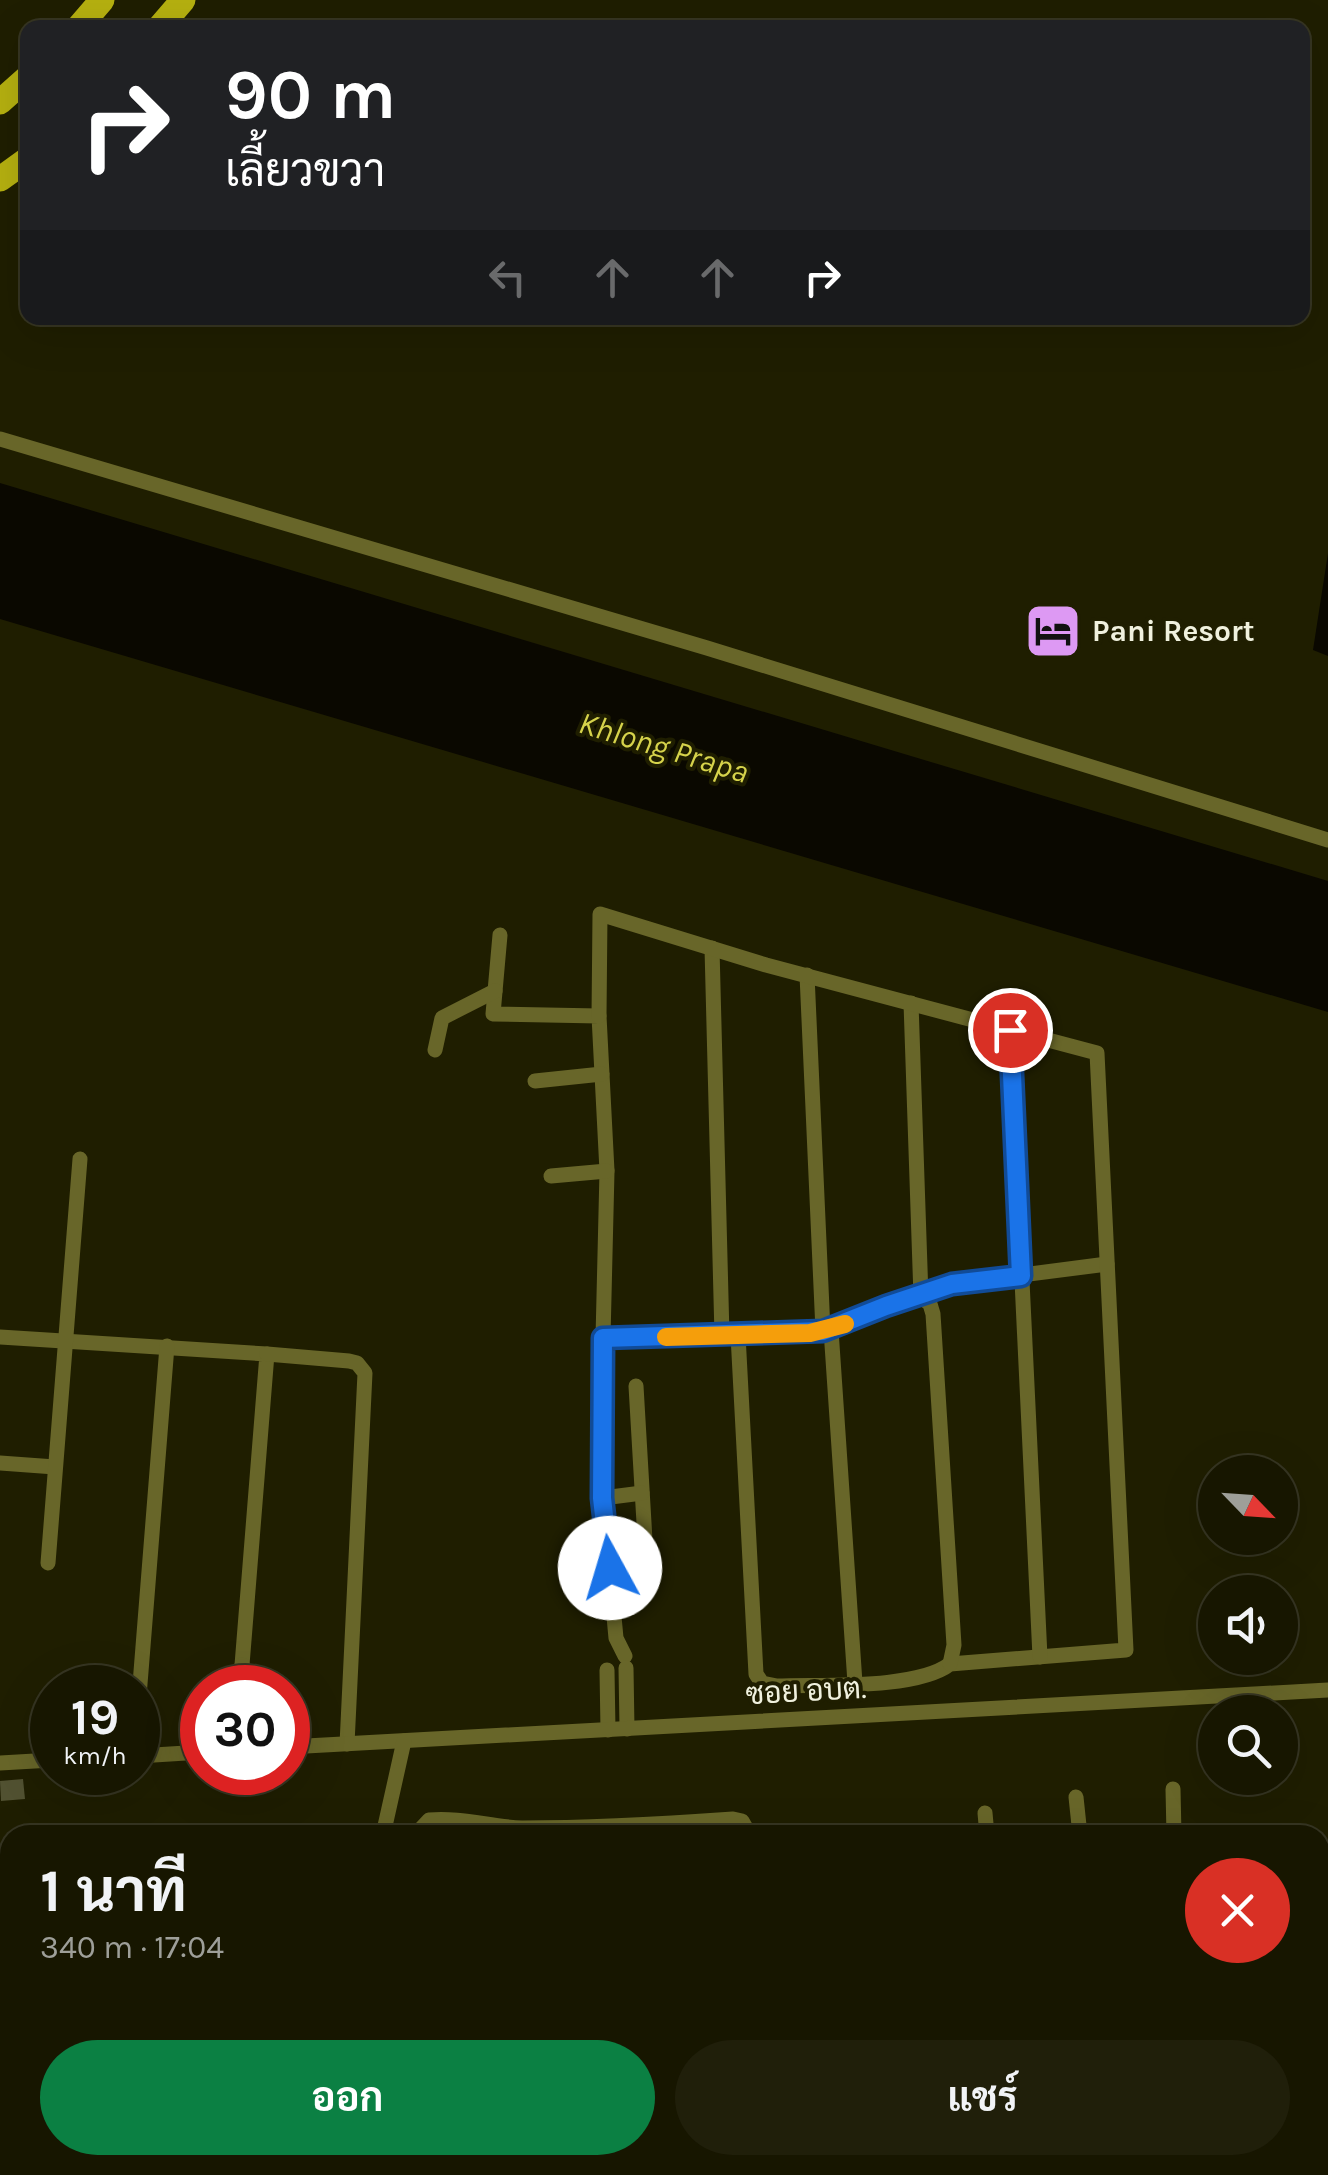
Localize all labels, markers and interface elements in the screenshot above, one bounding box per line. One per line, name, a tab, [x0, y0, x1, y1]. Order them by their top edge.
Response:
text: 90 m	[225, 54, 396, 136]
icon: right	[60, 60, 190, 190]
text: เลี้ยวขวา	[225, 145, 385, 197]
icon: left	[480, 250, 535, 305]
icon: ahead	[585, 250, 640, 305]
icon: ahead	[690, 250, 745, 305]
icon: right	[795, 250, 850, 305]
hotel icon: Pani Resort	[1023, 601, 1083, 661]
place label: Pani Resort	[1092, 613, 1255, 649]
water label: Khlong Prapa	[575, 704, 753, 791]
pin	[968, 988, 1053, 1073]
icon: arrive	[983, 1003, 1038, 1058]
north arrow	[1198, 1455, 1298, 1555]
map controls	[1198, 1455, 1298, 1795]
position arrow	[558, 1516, 662, 1620]
button: sound	[1198, 1575, 1298, 1675]
speed limit sign: 30	[180, 1665, 310, 1795]
street label: ซอย อบต.	[745, 1670, 867, 1712]
text: 19	[71, 1688, 119, 1747]
button: search	[1198, 1695, 1298, 1795]
text: km/h	[63, 1741, 127, 1770]
text: 1 นาที	[40, 1856, 187, 1926]
button: close	[1185, 1858, 1290, 1963]
text: 340 m · 17:04	[40, 1929, 224, 1966]
button: ออก	[40, 2040, 655, 2155]
button: แชร์	[675, 2040, 1290, 2155]

